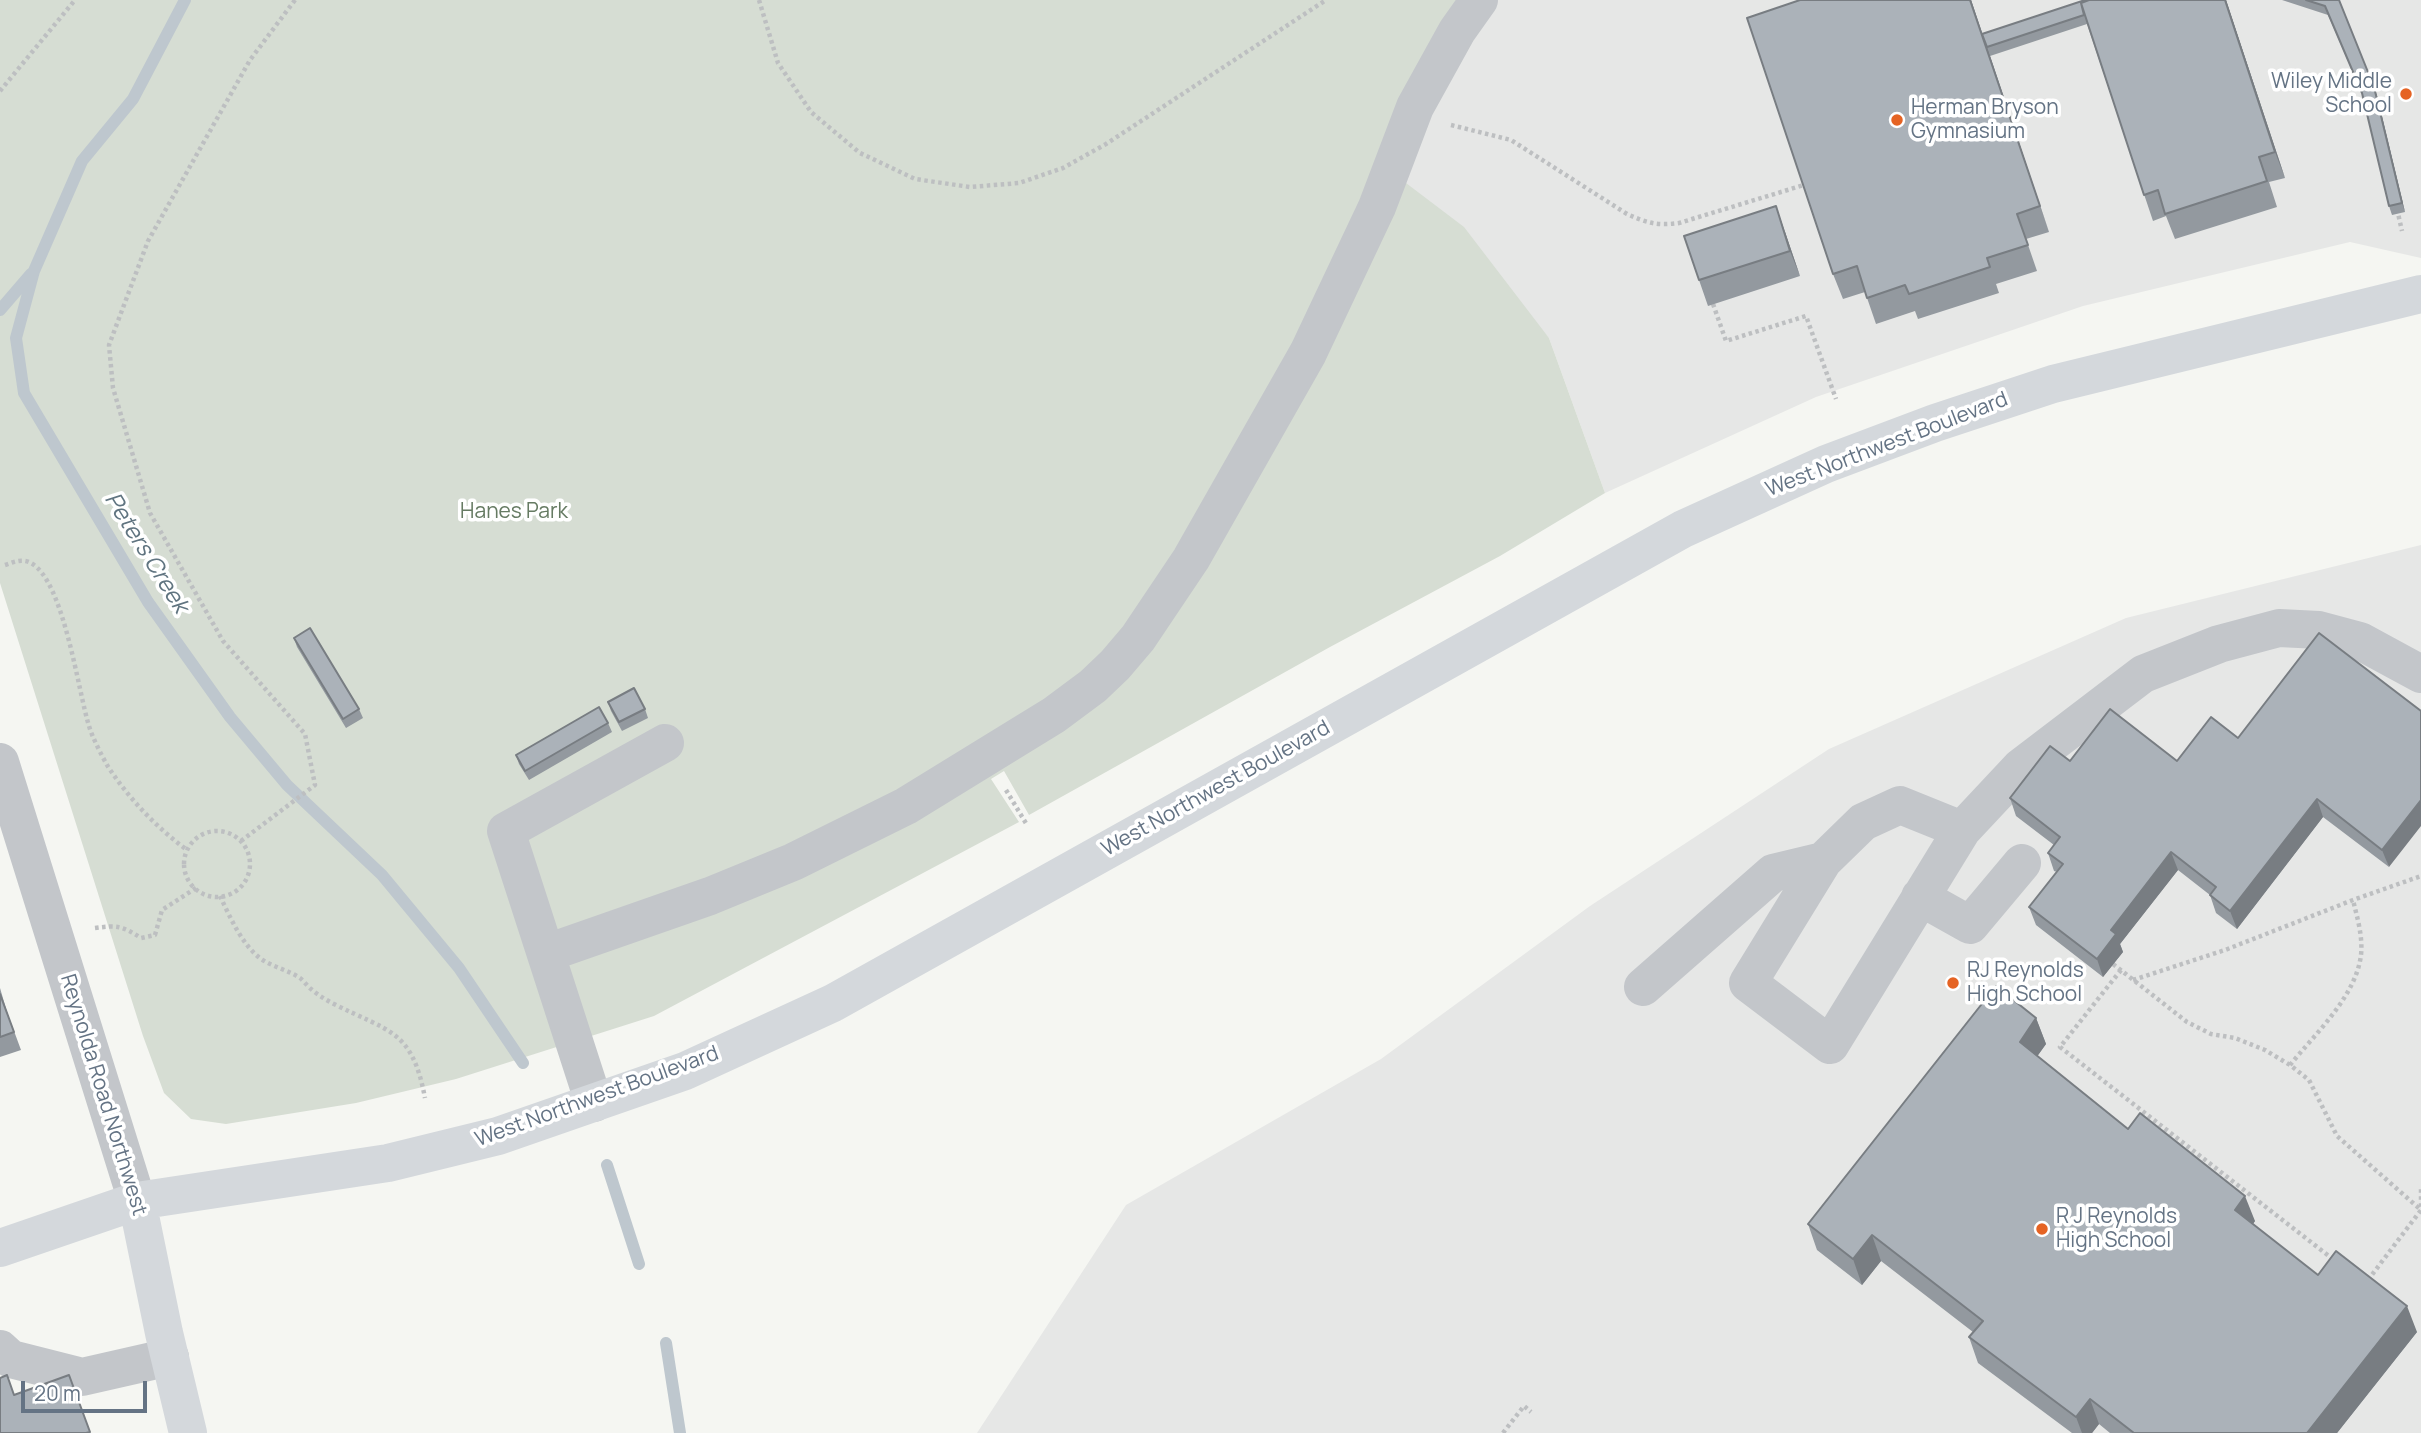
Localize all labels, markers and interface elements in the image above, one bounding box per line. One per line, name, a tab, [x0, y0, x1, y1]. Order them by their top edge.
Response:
place label: Wiley Middle School	[2271, 69, 2392, 119]
marker: Wiley Middle School	[2398, 86, 2414, 102]
place label: Herman Bryson Gymnasium	[1911, 95, 2059, 145]
marker: Herman Bryson Gymnasium	[1889, 112, 1905, 128]
street label: West Northwest Boulevard	[1762, 387, 2012, 503]
water label: Peters Creek	[98, 488, 194, 618]
park label: Hanes Park	[460, 499, 568, 525]
street label: West Northwest Boulevard	[1097, 716, 1335, 862]
place label: RJ Reynolds High School	[1967, 958, 2084, 1008]
street label: Reynolda Road Northwest	[54, 971, 152, 1219]
marker: RJ Reynolds High School	[1945, 975, 1961, 991]
street label: West Northwest Boulevard	[472, 1041, 722, 1153]
place label: R J Reynolds High School	[2056, 1204, 2177, 1254]
marker: R J Reynolds High School	[2034, 1221, 2050, 1237]
scale bar	[24, 1366, 150, 1410]
text: 20 m	[34, 1379, 81, 1407]

